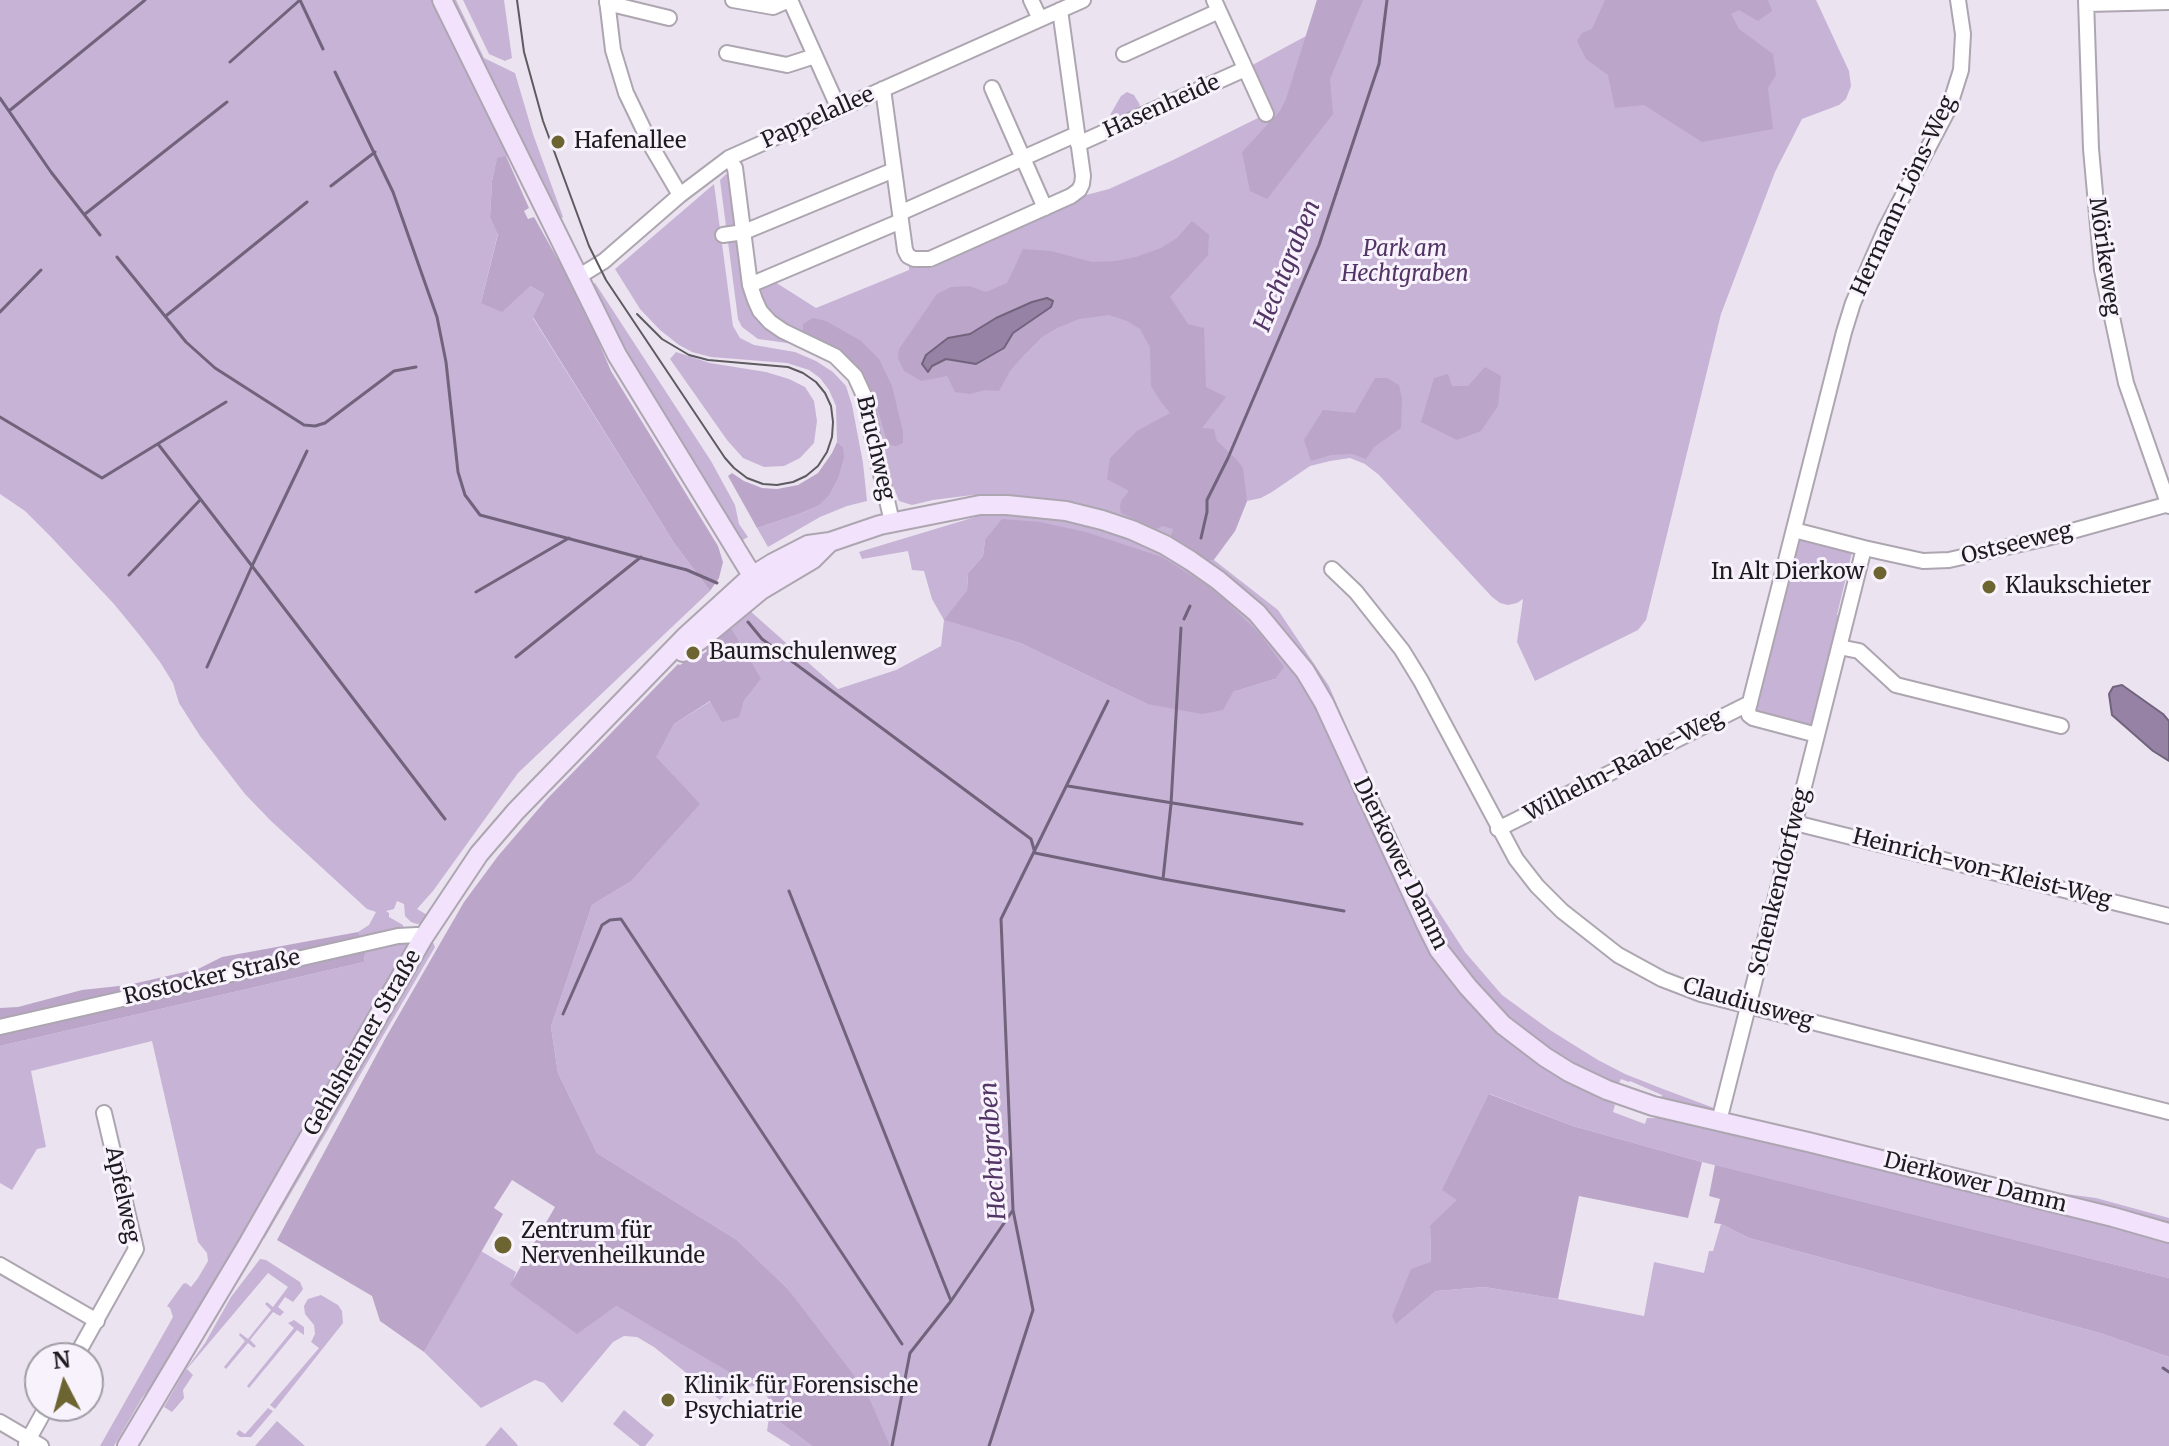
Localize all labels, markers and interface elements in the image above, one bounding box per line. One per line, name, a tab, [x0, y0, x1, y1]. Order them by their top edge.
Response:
street label: Hasenheide	[1100, 70, 1224, 144]
street label: Pappelallee	[758, 81, 878, 155]
street label: Hermann-Löns-Weg	[1846, 92, 1962, 300]
place label: Hafenallee	[574, 129, 686, 155]
marker: Hafenallee	[549, 133, 567, 151]
water label: Hechtgraben	[1249, 196, 1327, 336]
street label: Mörikeweg	[2083, 196, 2125, 318]
park label: Park am Hechtgraben	[1341, 237, 1469, 288]
street label: Bruchweg	[850, 393, 900, 503]
street label: Ostseeweg	[1959, 517, 2075, 571]
place label: In Alt Dierkow	[1711, 560, 1864, 586]
marker: In Alt Dierkow	[1871, 564, 1889, 582]
place label: Klaukschieter	[2005, 574, 2151, 600]
marker: Klaukschieter	[1980, 578, 1998, 596]
place label: Baumschulenweg	[709, 640, 897, 666]
marker: Baumschulenweg	[684, 644, 702, 662]
street label: Wilhelm-Raabe-Weg	[1520, 704, 1728, 828]
street label: Dierkower Damm	[1347, 774, 1453, 954]
street label: Schenkendorfweg	[1744, 785, 1816, 979]
street label: Heinrich-von-Kleist-Weg	[1850, 824, 2114, 914]
street label: Rostocker Straße	[121, 945, 303, 1011]
street label: Gehlsheimer Straße	[299, 945, 427, 1141]
street label: Claudiusweg	[1680, 973, 1816, 1035]
water label: Hechtgraben	[975, 1081, 1013, 1221]
street label: Apfelweg	[99, 1144, 145, 1246]
street label: Dierkower Damm	[1881, 1147, 2069, 1219]
place label: Zentrum für Nervenheilkunde	[521, 1219, 705, 1270]
marker: Zentrum für Nervenheilkunde	[492, 1234, 514, 1256]
north arrow	[24, 1342, 104, 1422]
text: N	[52, 1345, 72, 1375]
place label: Klinik für Forensische Psychiatrie	[684, 1374, 918, 1426]
marker: Klinik für Forensische Psychiatrie	[659, 1391, 677, 1409]

